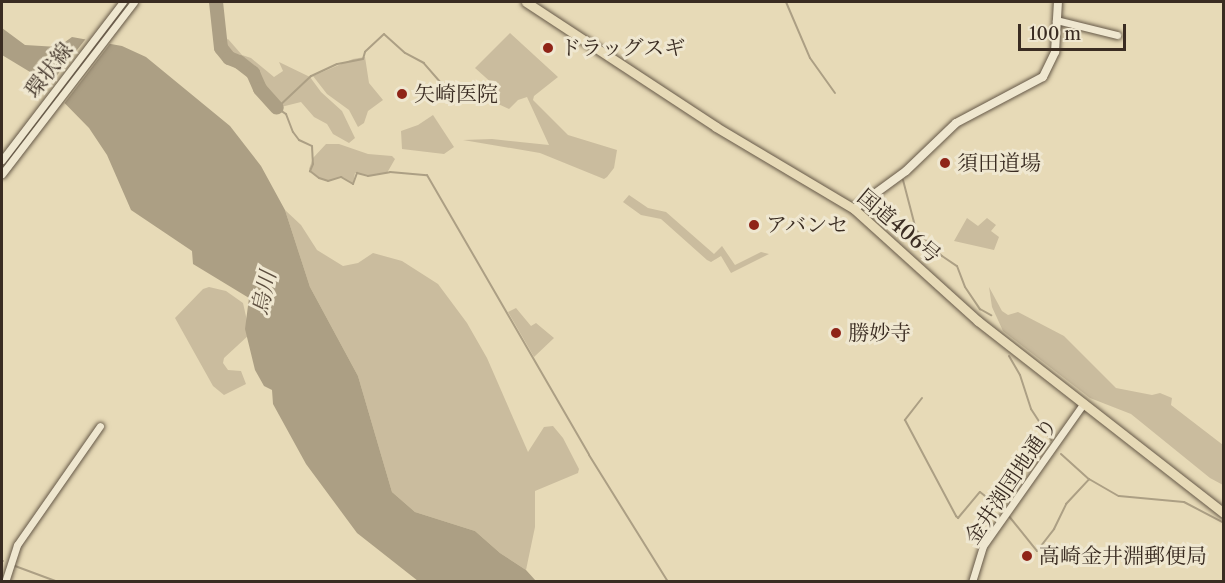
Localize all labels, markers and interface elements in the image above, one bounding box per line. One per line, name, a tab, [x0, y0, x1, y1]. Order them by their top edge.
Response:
scale bar	[1021, 12, 1129, 50]
text: 100 m	[1029, 23, 1081, 45]
place label: ドラッグスギ	[560, 35, 686, 61]
street label: 環状線	[20, 37, 78, 103]
marker: ドラッグスギ	[541, 41, 555, 55]
place label: 矢崎医院	[414, 81, 498, 107]
marker: 矢崎医院	[395, 87, 409, 101]
place label: 須田道場	[957, 150, 1041, 176]
marker: 須田道場	[938, 156, 952, 170]
street label: 国道406号	[852, 184, 946, 268]
place label: アバンセ	[766, 212, 850, 238]
marker: アバンセ	[747, 218, 761, 232]
water label: 烏川	[247, 269, 281, 317]
place label: 勝妙寺	[848, 320, 911, 346]
marker: 勝妙寺	[829, 326, 843, 340]
street label: 金井渕団地通り	[959, 413, 1063, 549]
place label: 高崎金井淵郵便局	[1039, 543, 1207, 569]
marker: 高崎金井淵郵便局	[1020, 549, 1034, 563]

